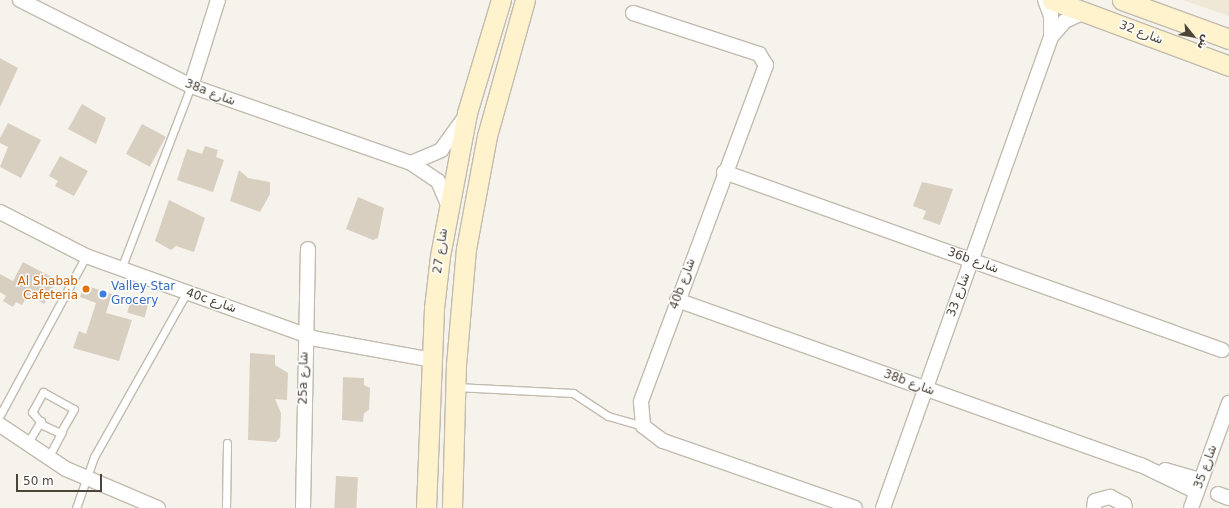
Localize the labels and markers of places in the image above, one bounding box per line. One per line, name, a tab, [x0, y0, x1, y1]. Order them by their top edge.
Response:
place label: Al Shabab Cafeteria	[17, 275, 78, 303]
place label: Valley Star Grocery	[111, 280, 175, 308]
marker: Al Shabab Cafeteria	[81, 284, 91, 294]
marker: Valley Star Grocery	[98, 289, 108, 299]

